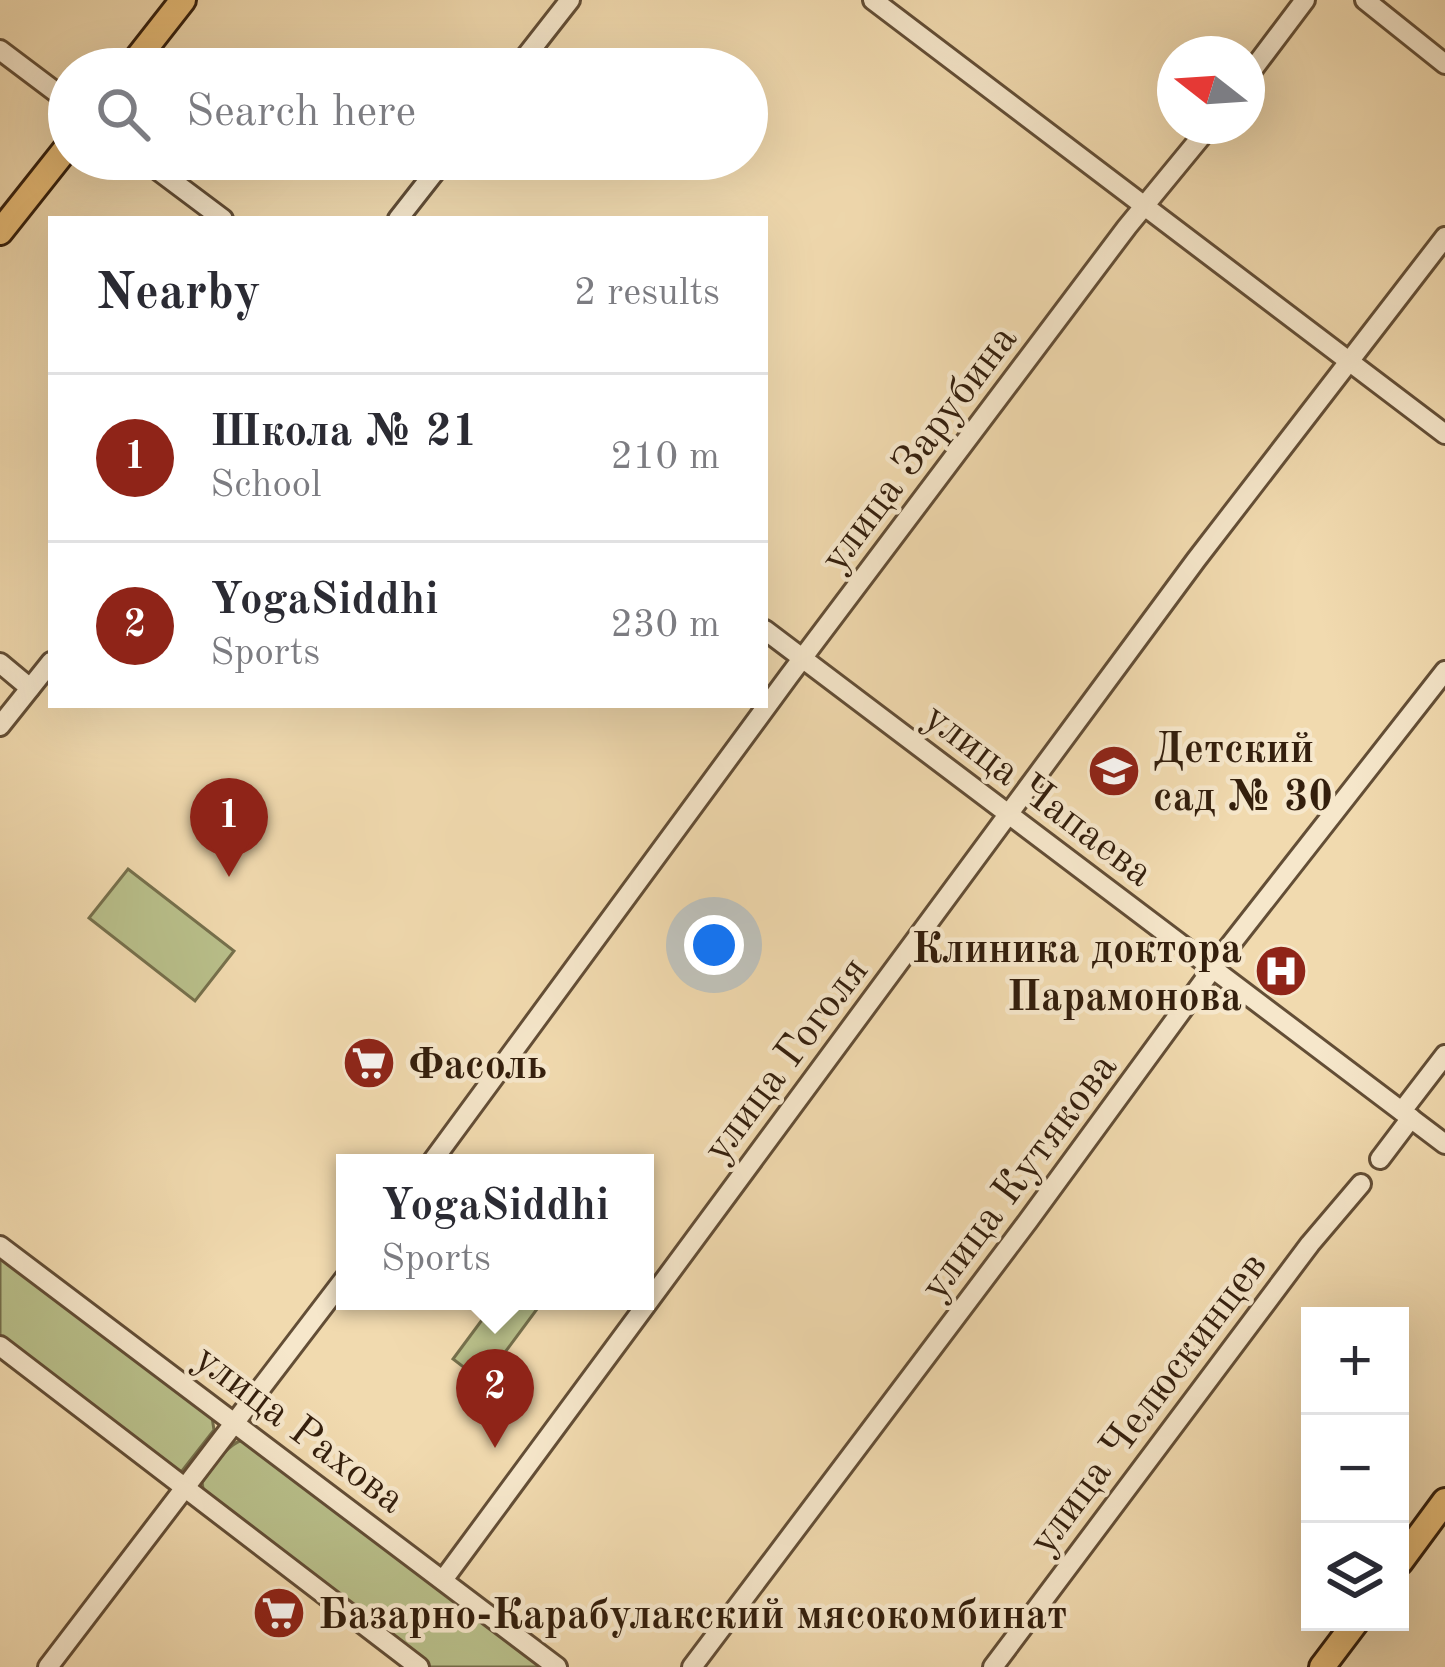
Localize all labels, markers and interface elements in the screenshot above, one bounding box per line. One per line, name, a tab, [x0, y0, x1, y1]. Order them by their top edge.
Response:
north arrow	[1157, 36, 1265, 144]
search box	[48, 48, 768, 180]
icon: search	[90, 81, 156, 147]
text: Search here	[186, 91, 416, 136]
text: Nearby	[96, 269, 261, 320]
text: 2 results	[574, 274, 720, 313]
street label: улица Зарубина	[814, 318, 1026, 580]
text: Школа № 21	[210, 411, 478, 456]
text: 1	[124, 438, 146, 477]
text: 210 m	[610, 438, 720, 477]
text: School	[210, 466, 322, 505]
text: YogaSiddhi	[210, 579, 439, 624]
text: 2	[124, 606, 146, 645]
text: 230 m	[610, 606, 720, 645]
text: Sports	[210, 634, 320, 673]
street label: улица Чапаева	[915, 697, 1160, 896]
place label: Детский сад № 30	[1153, 730, 1333, 820]
school or university icon: Детский сад № 30	[1086, 743, 1142, 799]
pin: 1	[190, 778, 268, 877]
your location	[684, 915, 744, 975]
place label: Клиника доктора Парамонова	[911, 930, 1242, 1020]
hospital icon: Клиника доктора Парамонова	[1253, 943, 1309, 999]
street label: улица Гоголя	[697, 950, 877, 1171]
supermarket icon: Фасоль	[341, 1035, 397, 1091]
place label: Фасоль	[408, 1046, 547, 1088]
street label: улица Кутякова	[914, 1046, 1126, 1308]
popup	[336, 1154, 654, 1310]
text: YogaSiddhi	[381, 1185, 609, 1230]
text: Sports	[381, 1240, 491, 1279]
street label: улица Челюскинцев	[1022, 1246, 1276, 1563]
map controls	[1301, 1307, 1409, 1631]
button: +	[1301, 1307, 1409, 1415]
street label: улица Рахова	[186, 1338, 411, 1523]
pin: 2	[456, 1349, 534, 1448]
button: −	[1301, 1415, 1409, 1523]
button: layers	[1301, 1523, 1409, 1631]
supermarket icon: Базарно-Карабулакский мясокомбинат	[251, 1585, 307, 1641]
place label: Базарно-Карабулакский мясокомбинат	[318, 1596, 1067, 1638]

